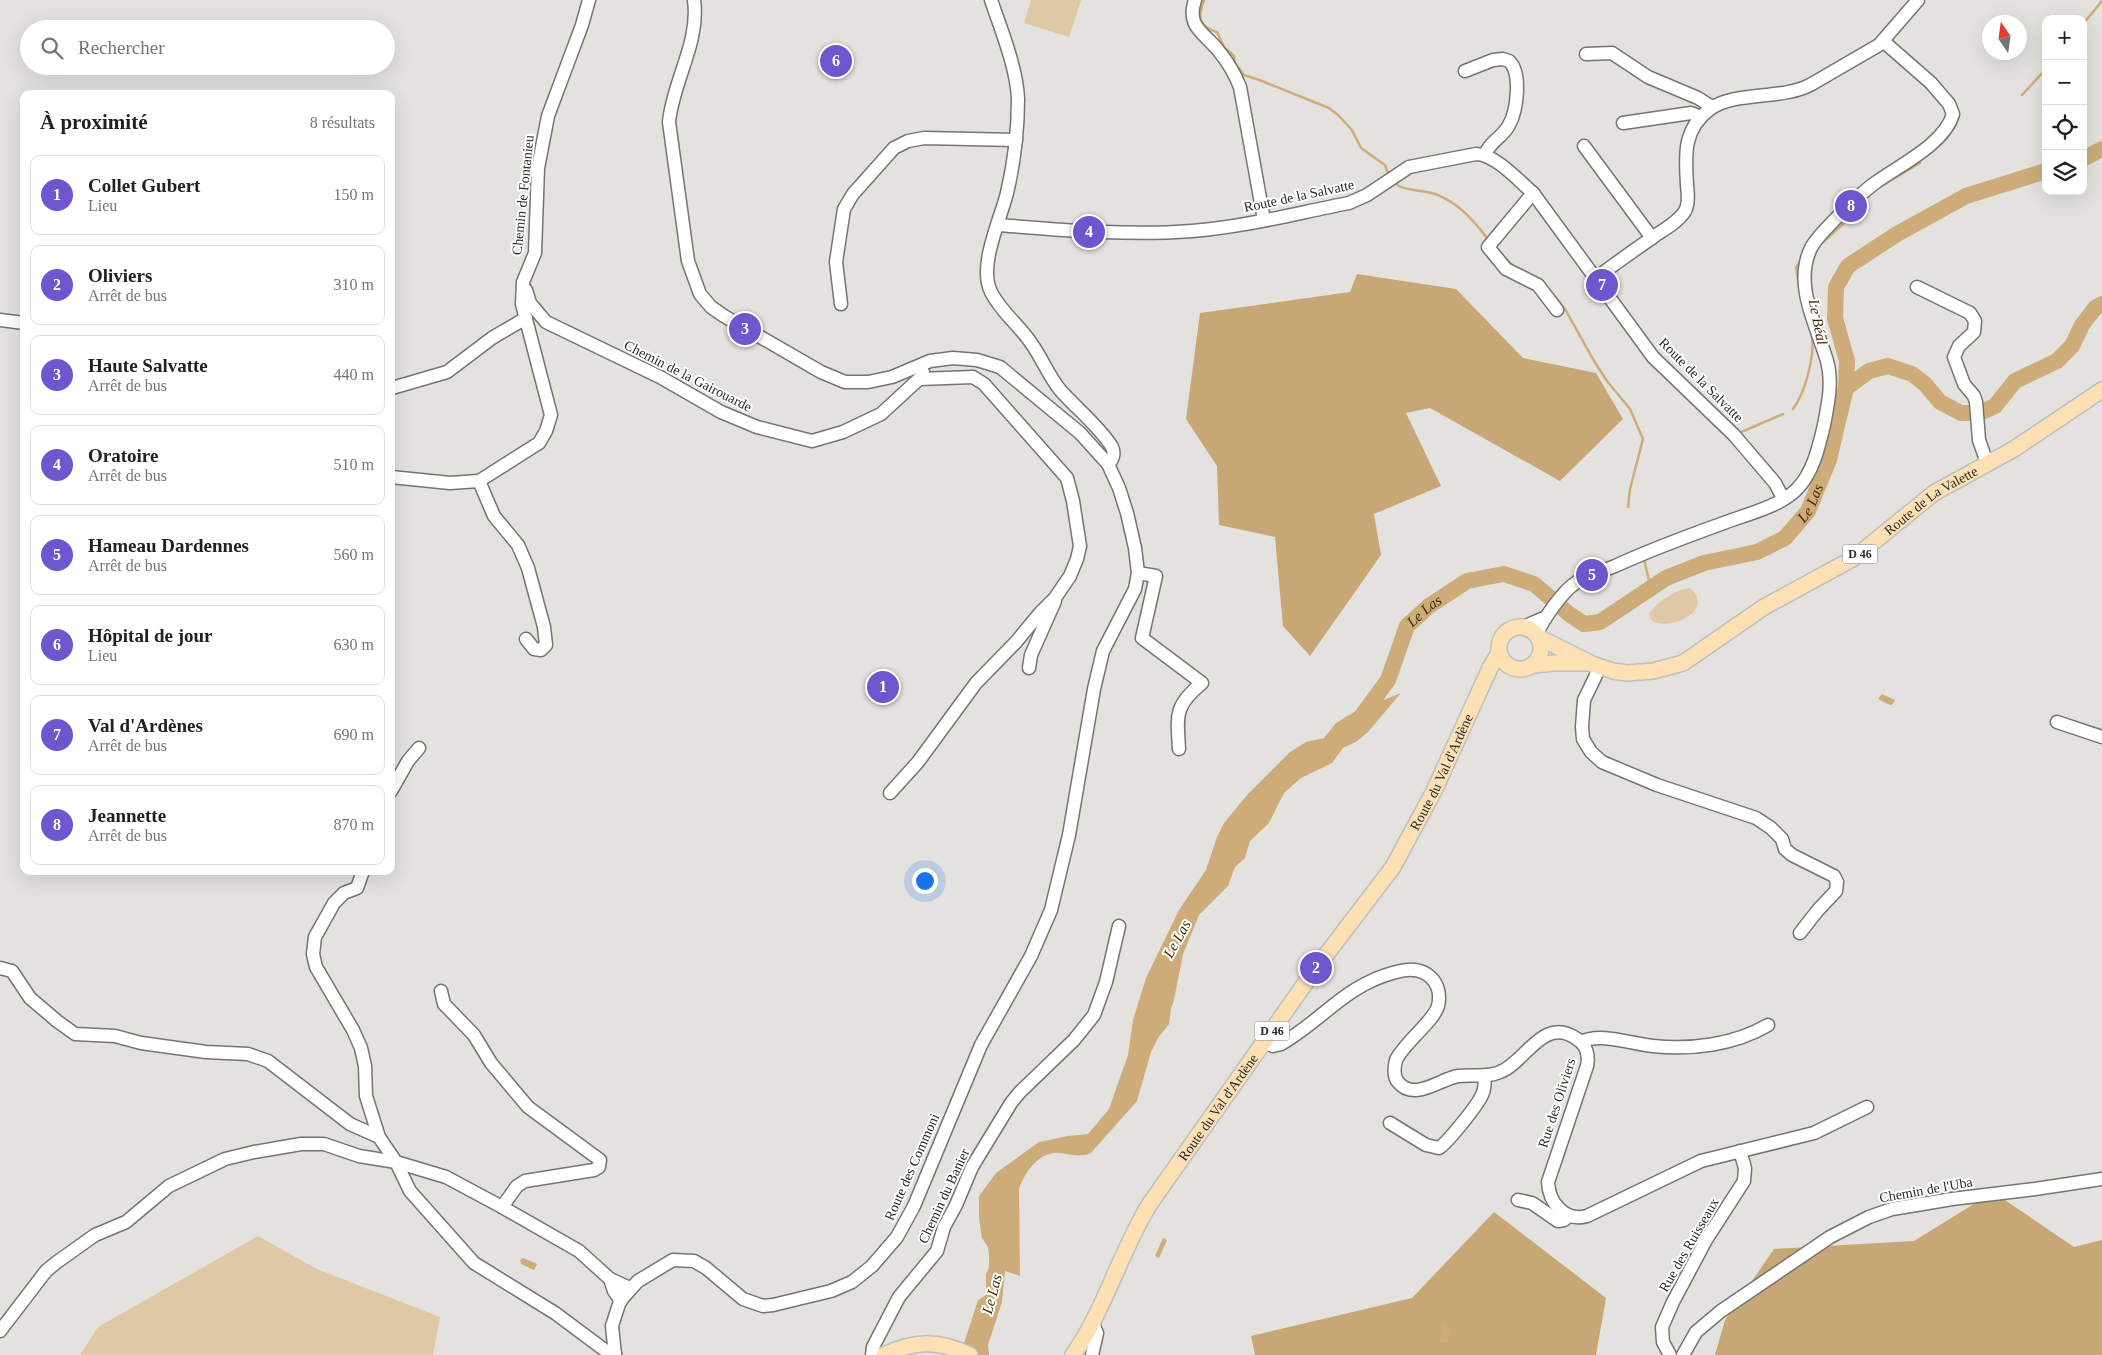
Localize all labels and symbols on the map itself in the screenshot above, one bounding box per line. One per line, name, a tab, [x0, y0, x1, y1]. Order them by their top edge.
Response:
north arrow	[1982, 15, 2027, 60]
pin: 6	[820, 42, 852, 80]
street label: Chemin de Fontanieu	[509, 134, 537, 256]
street label: Route de la Salvatte	[1242, 177, 1356, 215]
pin: 8	[1835, 187, 1867, 225]
pin: 4	[1073, 213, 1105, 251]
pin: 7	[1586, 266, 1618, 304]
water label: Le Béal	[1806, 297, 1830, 346]
pin: 3	[729, 310, 761, 348]
street label: Route de la Salvatte	[1656, 335, 1746, 425]
street label: Chemin de la Gairouarde	[622, 337, 754, 415]
street label: Route de La Valette	[1881, 463, 1980, 538]
water label: Le Las	[1793, 482, 1826, 526]
road number: D 46	[1842, 544, 1878, 564]
pin: 5	[1576, 556, 1608, 594]
water label: Le Las	[1403, 592, 1445, 631]
pin: 1	[867, 668, 899, 706]
street label: Route du Val d'Ardène	[1407, 712, 1476, 833]
your location	[912, 868, 938, 894]
water label: Le Las	[1160, 917, 1194, 961]
pin: 2	[1300, 949, 1332, 987]
road number: D 46	[1254, 1021, 1290, 1040]
street label: Route du Val d'Ardène	[1175, 1051, 1261, 1163]
street label: Rue des Oliviers	[1535, 1056, 1579, 1150]
street label: Route des Commoni	[882, 1111, 942, 1223]
street label: Chemin du Banier	[916, 1146, 973, 1246]
street label: Chemin de l'Uba	[1878, 1174, 1975, 1206]
street label: Rue des Ruisseaux	[1656, 1195, 1722, 1295]
water label: Le Las	[979, 1272, 1005, 1317]

